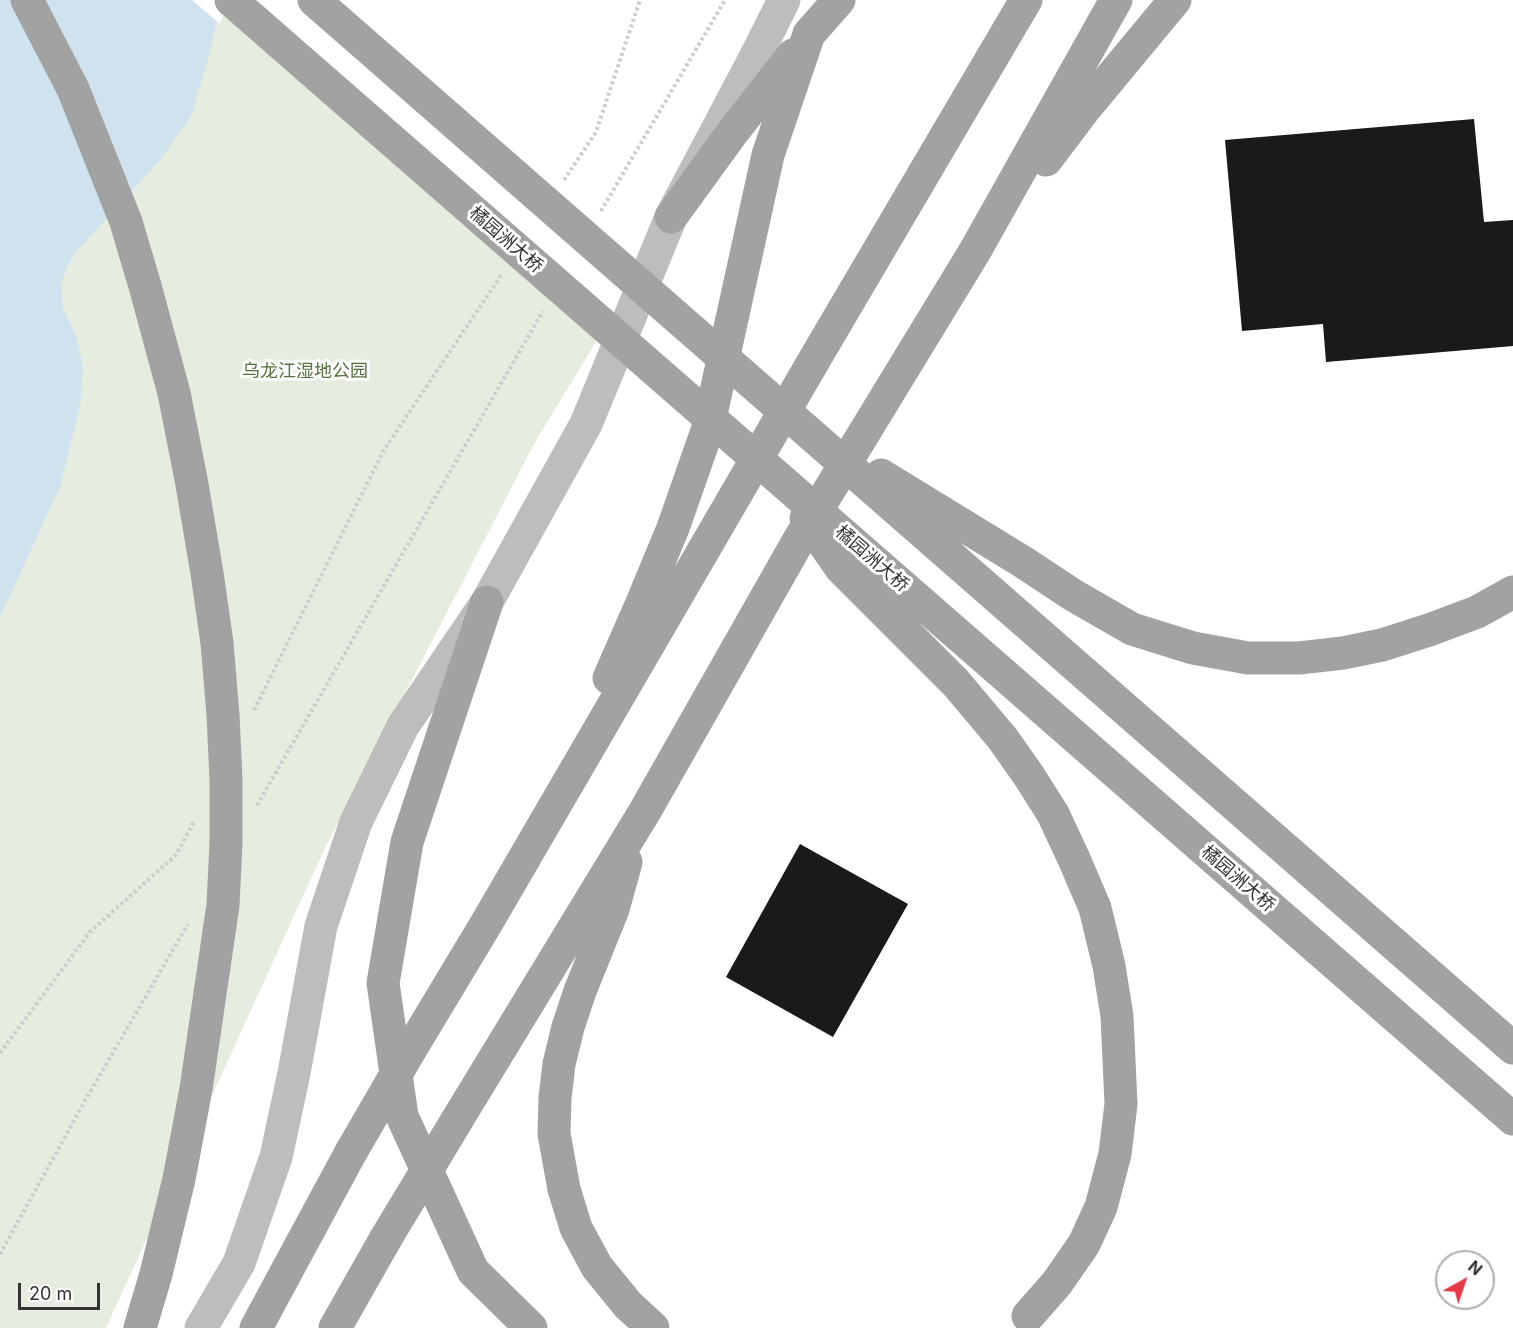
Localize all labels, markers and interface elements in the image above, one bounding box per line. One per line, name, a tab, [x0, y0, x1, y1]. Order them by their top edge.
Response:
street label: 橘园洲大桥	[465, 202, 547, 278]
park label: 乌龙江湿地公园	[242, 361, 368, 383]
street label: 橘园洲大桥	[831, 521, 913, 597]
street label: 橘园洲大桥	[1197, 841, 1279, 917]
north arrow	[1435, 1250, 1495, 1310]
text: N	[1464, 1256, 1486, 1279]
scale bar	[21, 1271, 104, 1309]
text: 20 m	[29, 1283, 72, 1304]

